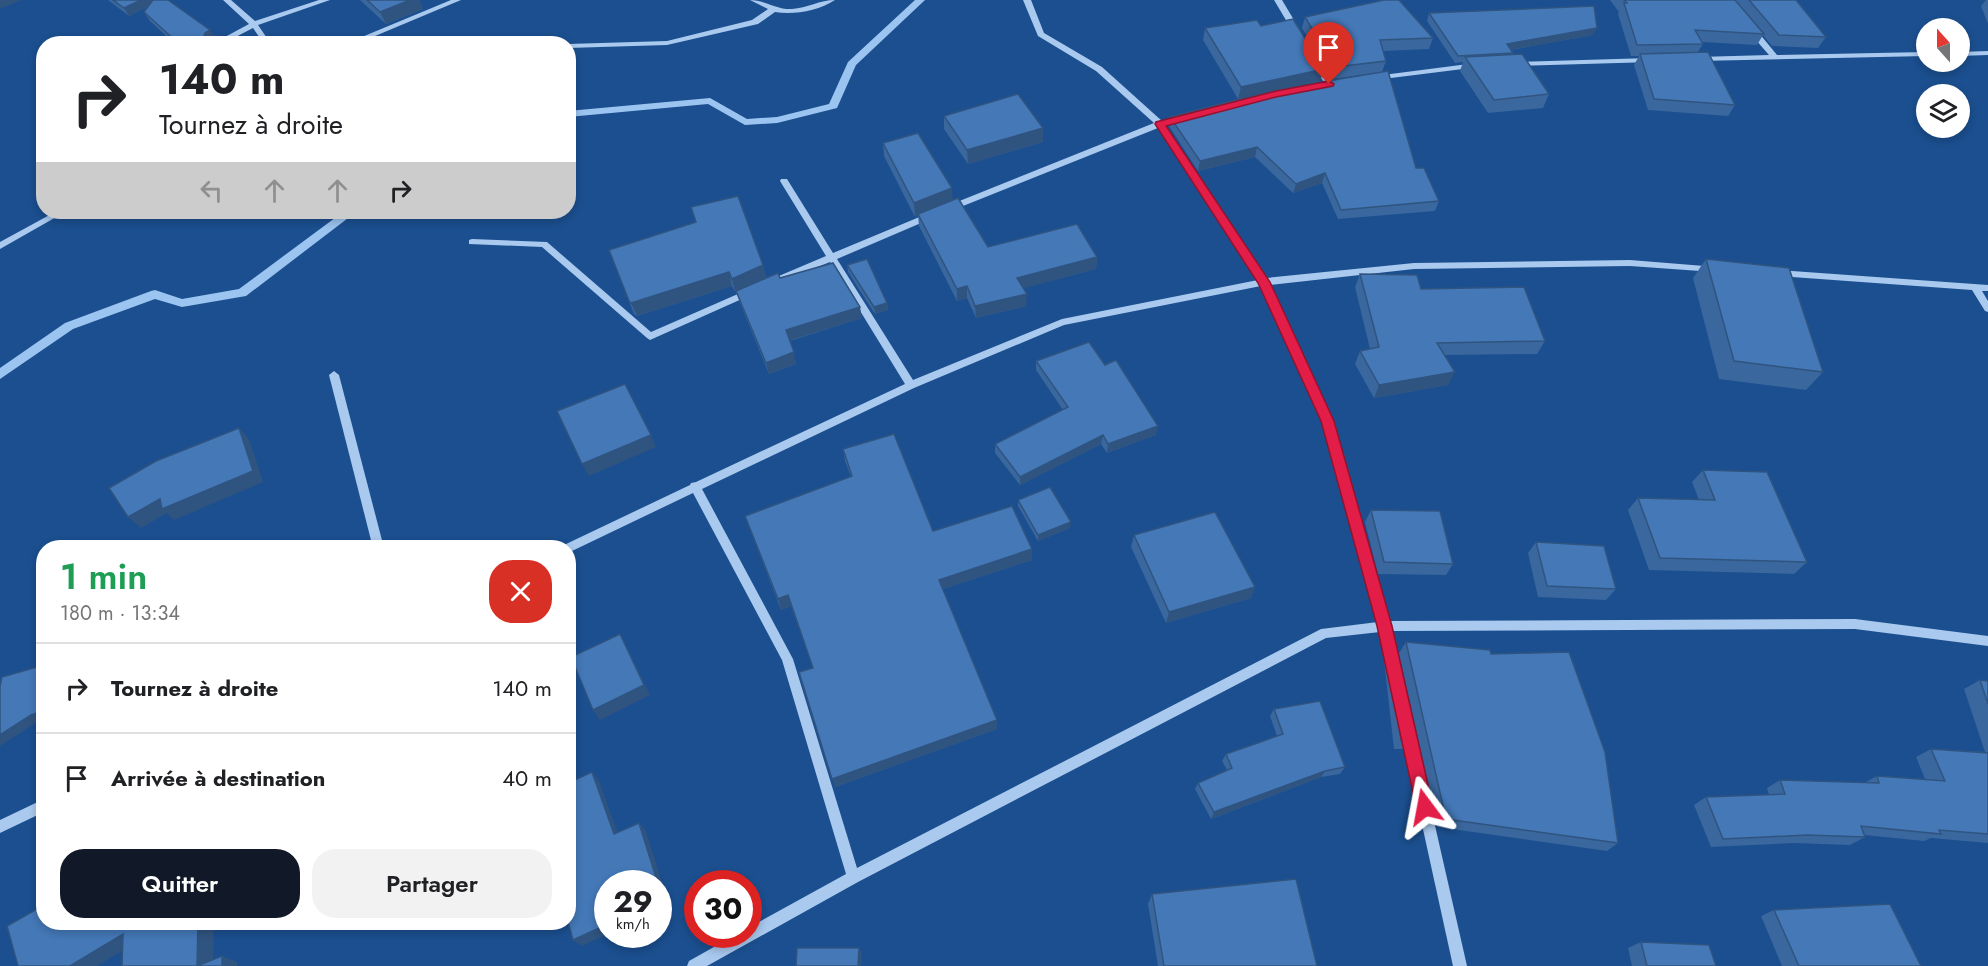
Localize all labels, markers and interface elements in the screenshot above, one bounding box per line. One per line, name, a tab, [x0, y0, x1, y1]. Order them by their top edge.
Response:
north arrow	[1916, 18, 1970, 72]
map controls	[1916, 18, 1970, 138]
pin	[1303, 22, 1354, 84]
icon: arrive	[1312, 31, 1345, 64]
text: 140 m	[159, 49, 285, 110]
icon: right	[60, 60, 138, 138]
button: layers	[1916, 84, 1970, 138]
text: Tournez à droite	[159, 105, 343, 144]
icon: left	[195, 174, 228, 207]
icon: ahead	[258, 174, 291, 207]
icon: ahead	[321, 174, 354, 207]
icon: right	[384, 174, 417, 207]
text: 1 min	[60, 550, 147, 602]
button: close	[489, 560, 552, 623]
text: 180 m · 13:34	[60, 599, 180, 628]
icon: right	[60, 672, 93, 705]
text: Tournez à droite	[111, 672, 278, 704]
text: 140 m	[492, 672, 552, 704]
icon: arrive	[60, 762, 93, 795]
text: Arrivée à destination	[111, 762, 325, 794]
text: 40 m	[502, 762, 552, 794]
position arrow	[1393, 775, 1457, 839]
button: Quitter	[60, 849, 300, 918]
button: Partager	[312, 849, 552, 918]
speed limit sign: 30	[684, 870, 762, 948]
text: 29	[613, 880, 653, 923]
text: km/h	[616, 913, 650, 935]

